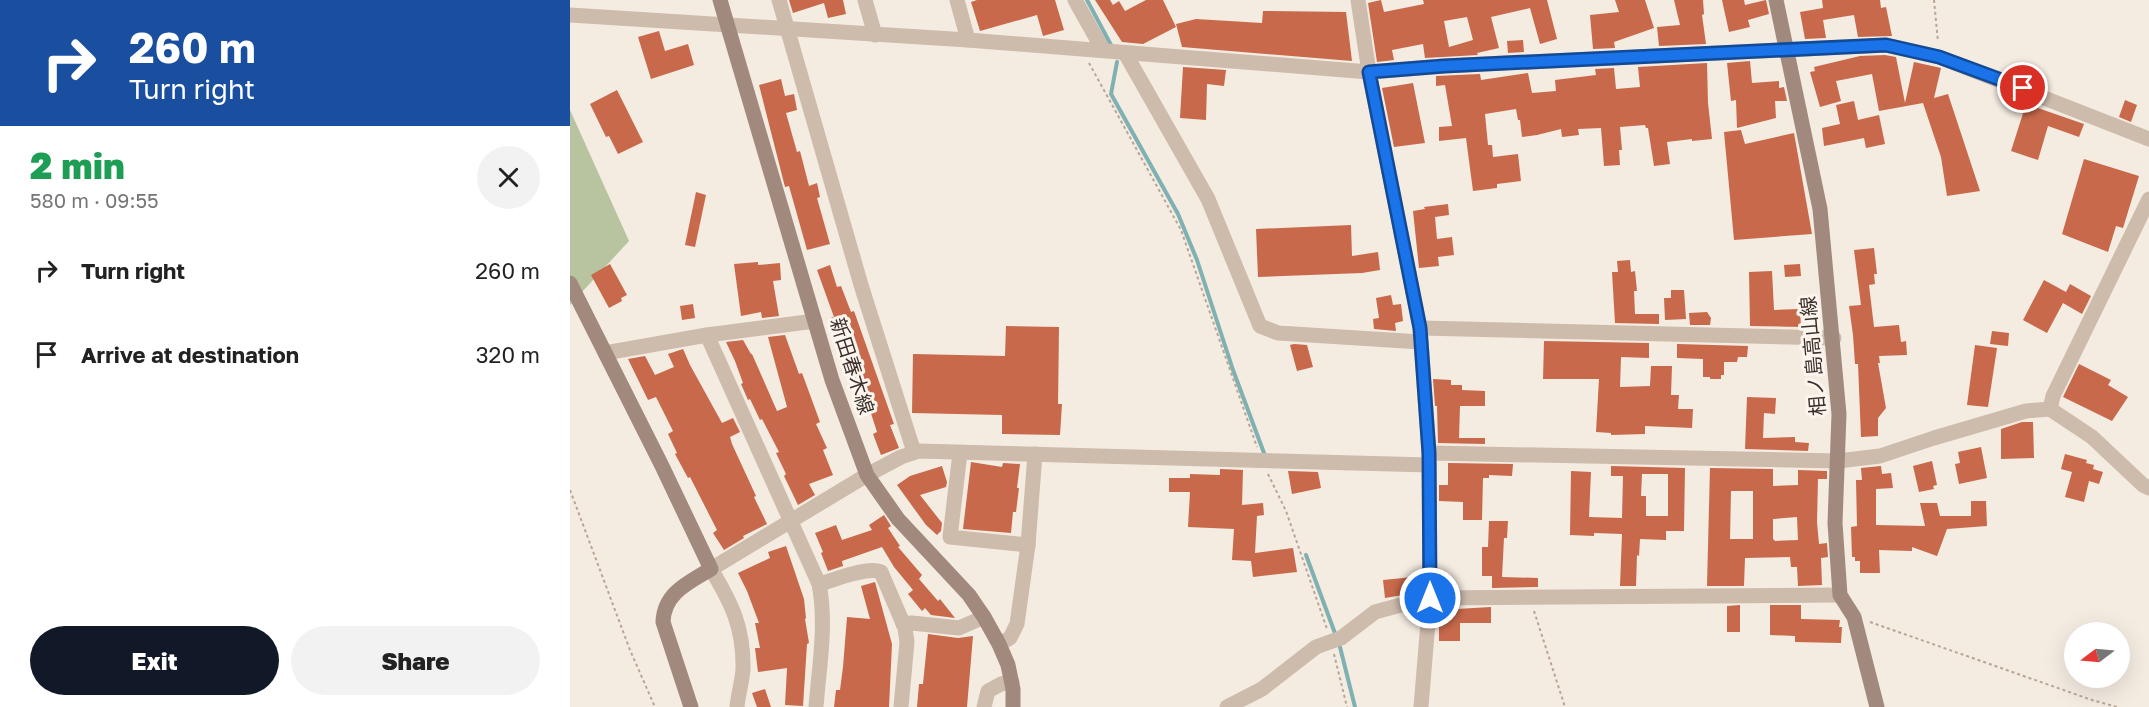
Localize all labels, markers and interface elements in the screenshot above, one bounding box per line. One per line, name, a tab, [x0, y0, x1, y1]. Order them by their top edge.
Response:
text: 260 m	[129, 22, 256, 72]
icon: right	[30, 24, 108, 102]
pin	[1997, 62, 2048, 113]
icon: arrive	[2006, 71, 2039, 104]
text: Turn right	[129, 73, 255, 105]
text: 2 min	[30, 144, 125, 187]
button: close	[477, 146, 540, 209]
text: 580 m · 09:55	[30, 188, 159, 212]
icon: right	[30, 254, 63, 287]
text: Turn right	[81, 257, 185, 284]
text: 260 m	[475, 257, 540, 284]
street label: 相ノ島高山線	[1795, 295, 1829, 417]
street label: 新田春木線	[826, 314, 880, 417]
icon: arrive	[30, 338, 63, 371]
text: Arrive at destination	[81, 341, 299, 368]
text: 320 m	[476, 341, 540, 368]
position arrow	[1398, 566, 1462, 630]
north arrow	[2064, 622, 2130, 688]
map controls	[2064, 622, 2130, 688]
button: Exit	[30, 626, 279, 695]
button: Share	[291, 626, 540, 695]

